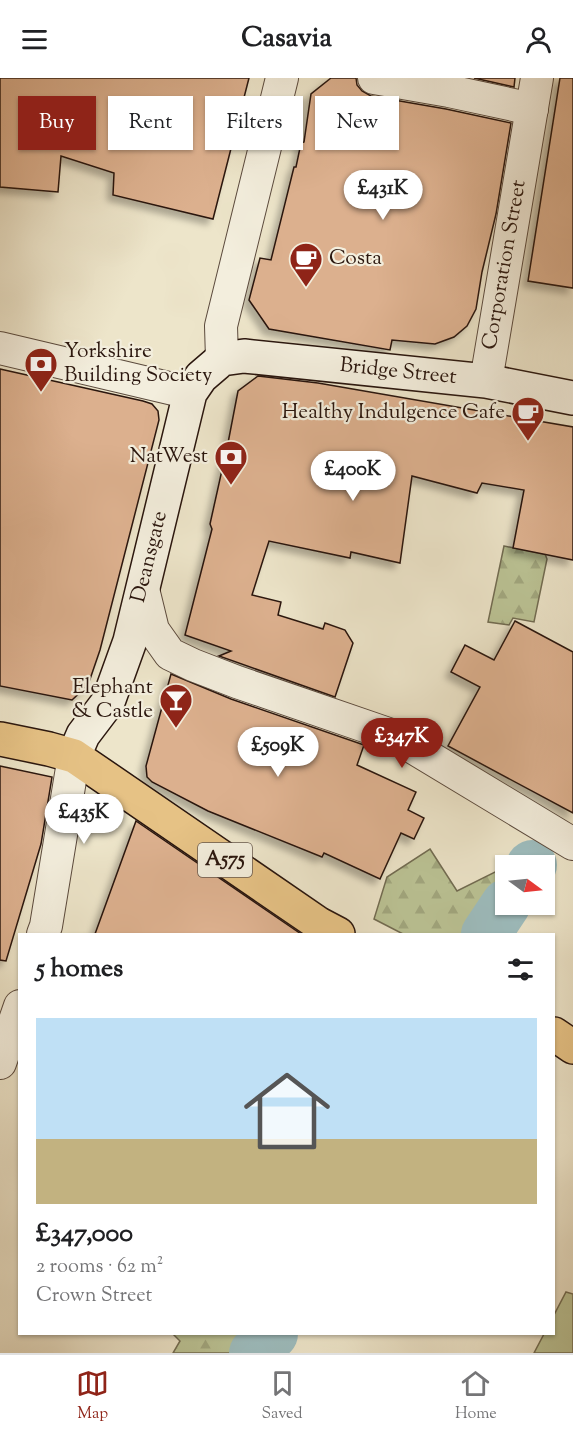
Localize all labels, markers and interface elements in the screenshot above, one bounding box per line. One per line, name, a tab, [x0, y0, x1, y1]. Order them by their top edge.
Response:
text: Casavia	[241, 20, 332, 59]
icon: menu	[18, 23, 51, 56]
icon: person	[522, 23, 555, 56]
chip: Buy	[18, 96, 96, 150]
chip: Rent	[108, 96, 193, 150]
chip: Filters	[205, 96, 303, 150]
chip: New	[315, 96, 399, 150]
pin: £431K	[341, 170, 425, 221]
text: £431K	[358, 175, 408, 204]
street label: Corporation Street	[475, 178, 535, 352]
cafe icon: Costa	[288, 241, 324, 288]
place label: Costa	[329, 244, 382, 274]
place label: Yorkshire Building Society	[64, 337, 213, 391]
bank icon: Yorkshire Building Society	[23, 346, 59, 393]
street label: Bridge Street	[338, 351, 458, 393]
cafe icon: Healthy Indulgence Cafe	[510, 395, 546, 442]
place label: Healthy Indulgence Cafe	[282, 398, 505, 428]
bank icon: NatWest	[213, 439, 249, 486]
place label: NatWest	[130, 442, 208, 472]
pin: £400K	[311, 451, 395, 502]
text: £400K	[325, 456, 381, 485]
street label: Deansgate	[124, 508, 176, 606]
place label: Elephant & Castle	[71, 673, 153, 727]
bar icon: Elephant & Castle	[158, 682, 194, 729]
pin: £347K	[360, 718, 444, 769]
text: £347K	[375, 723, 429, 752]
pin: £509K	[236, 727, 320, 778]
text: £509K	[252, 732, 304, 761]
pin: £435K	[42, 794, 126, 845]
text: £435K	[59, 799, 109, 828]
road number: A575	[198, 843, 252, 877]
north arrow	[495, 855, 555, 915]
map controls	[495, 855, 555, 915]
text: 5 homes	[36, 951, 123, 988]
icon: filters	[504, 953, 537, 986]
icon: home	[233, 1057, 341, 1165]
text: £347,000	[36, 1216, 133, 1253]
text: 2 rooms · 62 m²	[36, 1253, 164, 1282]
text: Crown Street	[36, 1282, 152, 1311]
tab: Map	[76, 1367, 109, 1426]
tab: Saved	[261, 1367, 303, 1426]
tab: Home	[455, 1367, 497, 1426]

